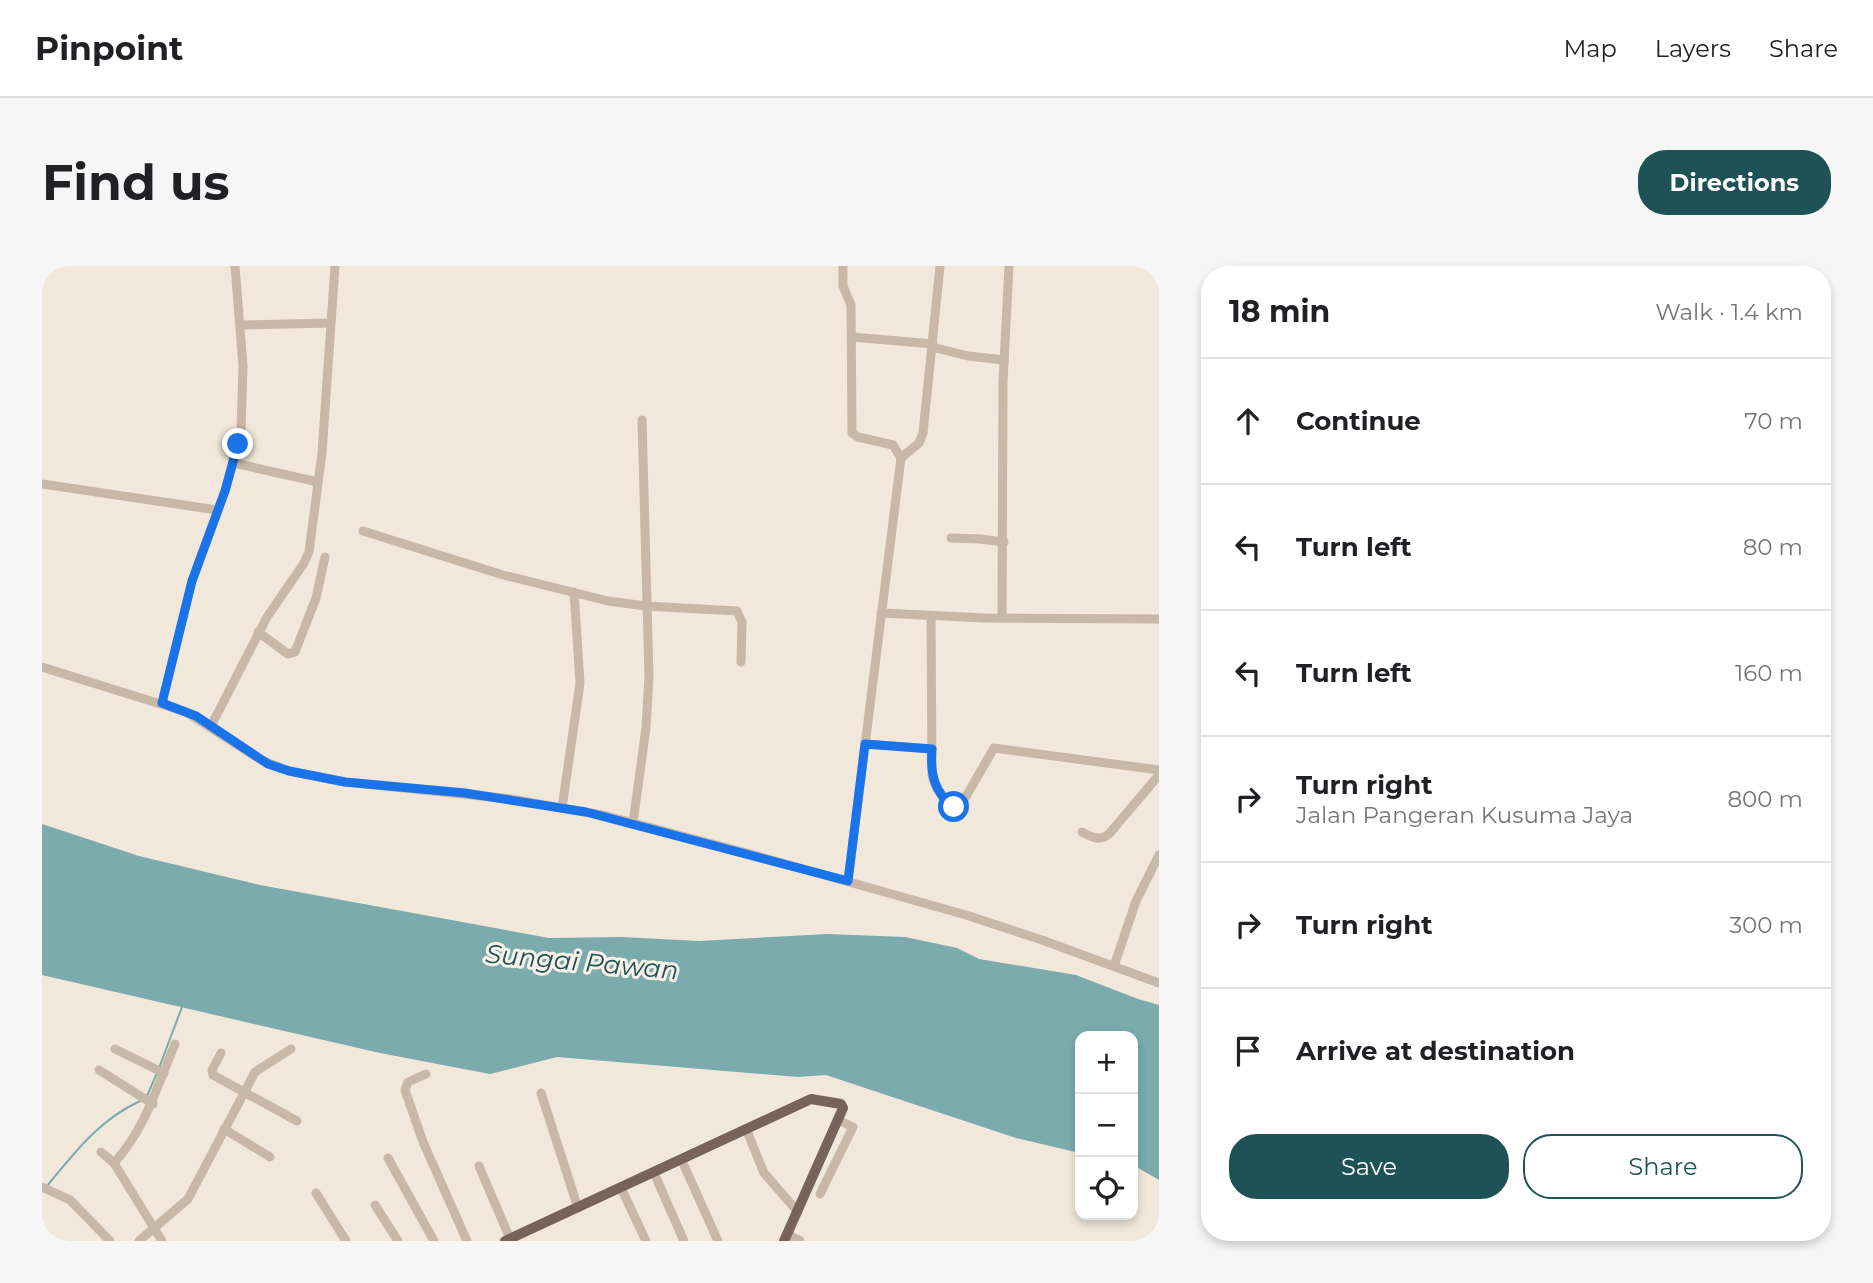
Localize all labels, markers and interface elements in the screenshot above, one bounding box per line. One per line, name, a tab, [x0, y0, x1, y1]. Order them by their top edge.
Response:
text: Pinpoint	[35, 28, 183, 68]
text: Map	[1563, 34, 1617, 63]
text: Layers	[1655, 34, 1731, 63]
text: Share	[1769, 34, 1838, 63]
button: Directions	[1638, 150, 1831, 215]
text: Find us	[42, 153, 230, 212]
text: 18 min	[1229, 293, 1330, 330]
text: Walk · 1.4 km	[1655, 298, 1803, 326]
icon: ahead	[1229, 402, 1267, 440]
text: Continue	[1296, 405, 1421, 437]
text: 70 m	[1744, 407, 1803, 435]
route end	[222, 428, 253, 459]
icon: left	[1229, 528, 1267, 566]
text: Turn left	[1296, 531, 1412, 563]
text: 80 m	[1743, 533, 1803, 561]
icon: left	[1229, 654, 1267, 692]
text: Turn left	[1296, 657, 1412, 689]
text: 160 m	[1735, 659, 1803, 687]
text: Turn right	[1296, 769, 1432, 801]
icon: right	[1229, 780, 1267, 818]
text: 800 m	[1727, 785, 1803, 813]
route start	[938, 791, 969, 822]
text: Jalan Pangeran Kusuma Jaya	[1296, 801, 1633, 829]
icon: right	[1229, 906, 1267, 944]
text: Turn right	[1296, 909, 1432, 941]
text: 300 m	[1729, 911, 1803, 939]
water label: Sungai Pawan	[484, 938, 680, 986]
map controls	[1075, 1031, 1138, 1220]
button: +	[1075, 1031, 1138, 1094]
icon: arrive	[1229, 1032, 1267, 1070]
text: Arrive at destination	[1296, 1035, 1575, 1067]
button: −	[1075, 1094, 1138, 1157]
button: Save	[1229, 1134, 1509, 1199]
button: Share	[1523, 1134, 1803, 1199]
button: locate	[1075, 1157, 1138, 1220]

